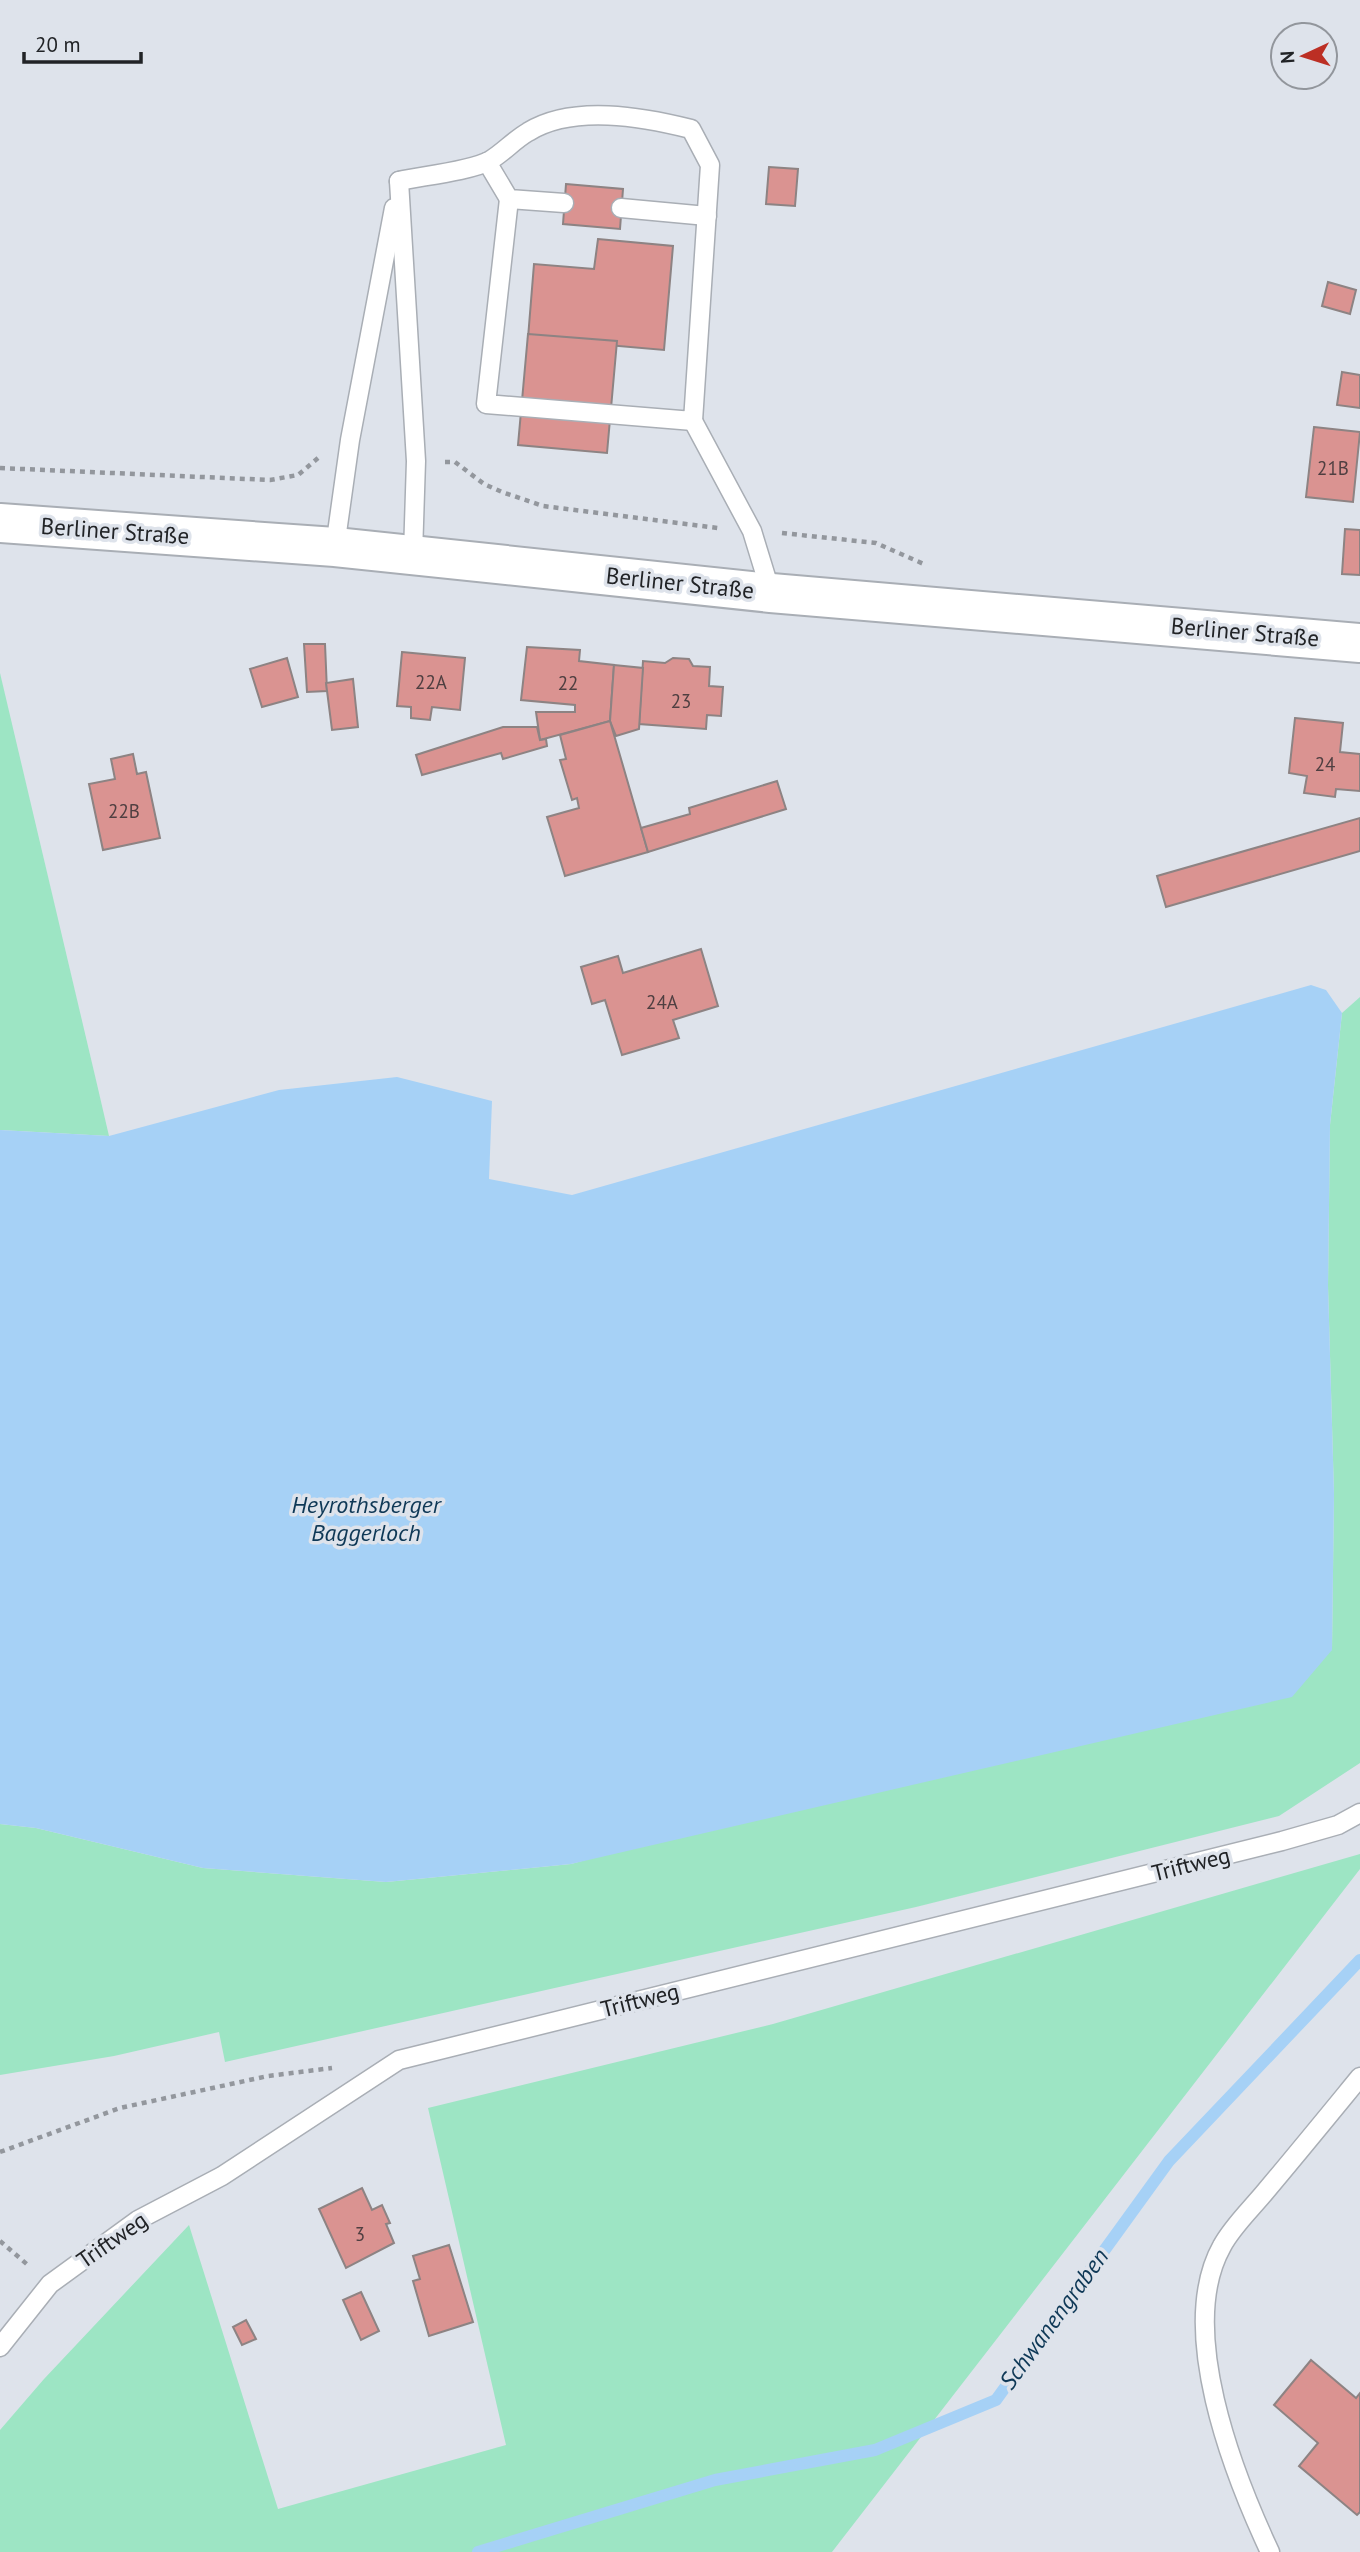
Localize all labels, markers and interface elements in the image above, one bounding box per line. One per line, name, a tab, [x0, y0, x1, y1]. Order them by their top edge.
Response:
scale bar	[24, 21, 142, 65]
north arrow	[1269, 21, 1339, 91]
text: 20 m	[35, 31, 81, 58]
text: N	[1275, 50, 1299, 64]
house number: 21B	[1317, 456, 1349, 480]
street label: Berliner Straße	[40, 511, 190, 550]
street label: Berliner Straße	[605, 560, 755, 605]
street label: Berliner Straße	[1170, 611, 1320, 652]
house number: 22A	[415, 670, 447, 694]
house number: 22	[558, 671, 578, 695]
house number: 23	[671, 689, 691, 713]
house number: 24	[1315, 752, 1335, 776]
house number: 22B	[108, 799, 140, 823]
house number: 24A	[646, 990, 678, 1014]
water label: Heyrothsberger Baggerloch	[291, 1489, 443, 1548]
street label: Triftweg	[1149, 1840, 1233, 1887]
street label: Triftweg	[598, 1976, 682, 2023]
street label: Triftweg	[71, 2205, 153, 2274]
house number: 3	[355, 2222, 365, 2246]
water label: Schwanengraben	[992, 2242, 1115, 2395]

